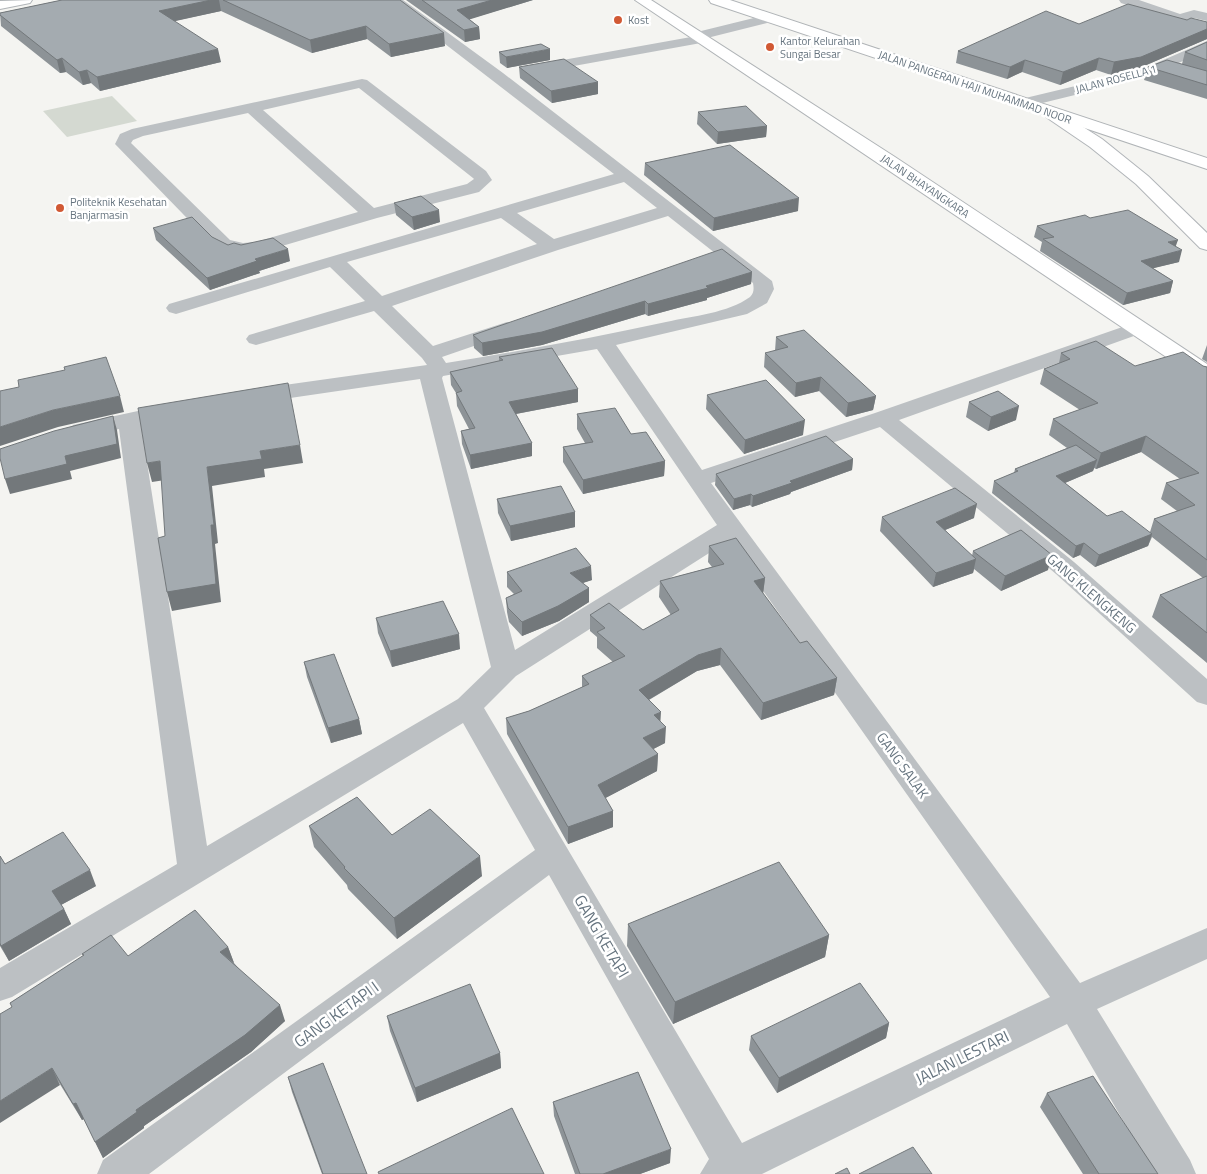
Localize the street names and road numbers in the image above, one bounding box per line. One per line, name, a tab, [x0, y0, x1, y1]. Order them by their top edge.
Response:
street label: JALAN PANGERAN HAJI MUHAMMAD NOOR	[876, 46, 1074, 128]
street label: JALAN ROSELLA 1	[1074, 61, 1158, 97]
street label: JALAN BHAYANGKARA	[877, 150, 973, 222]
street label: GANG KLENGKENG	[1043, 548, 1141, 638]
street label: GANG SALAK	[872, 728, 934, 802]
street label: GANG KETAPI	[569, 890, 635, 982]
street label: GANG KETAPI I	[289, 975, 383, 1053]
street label: JALAN LESTARI	[911, 1024, 1013, 1090]

